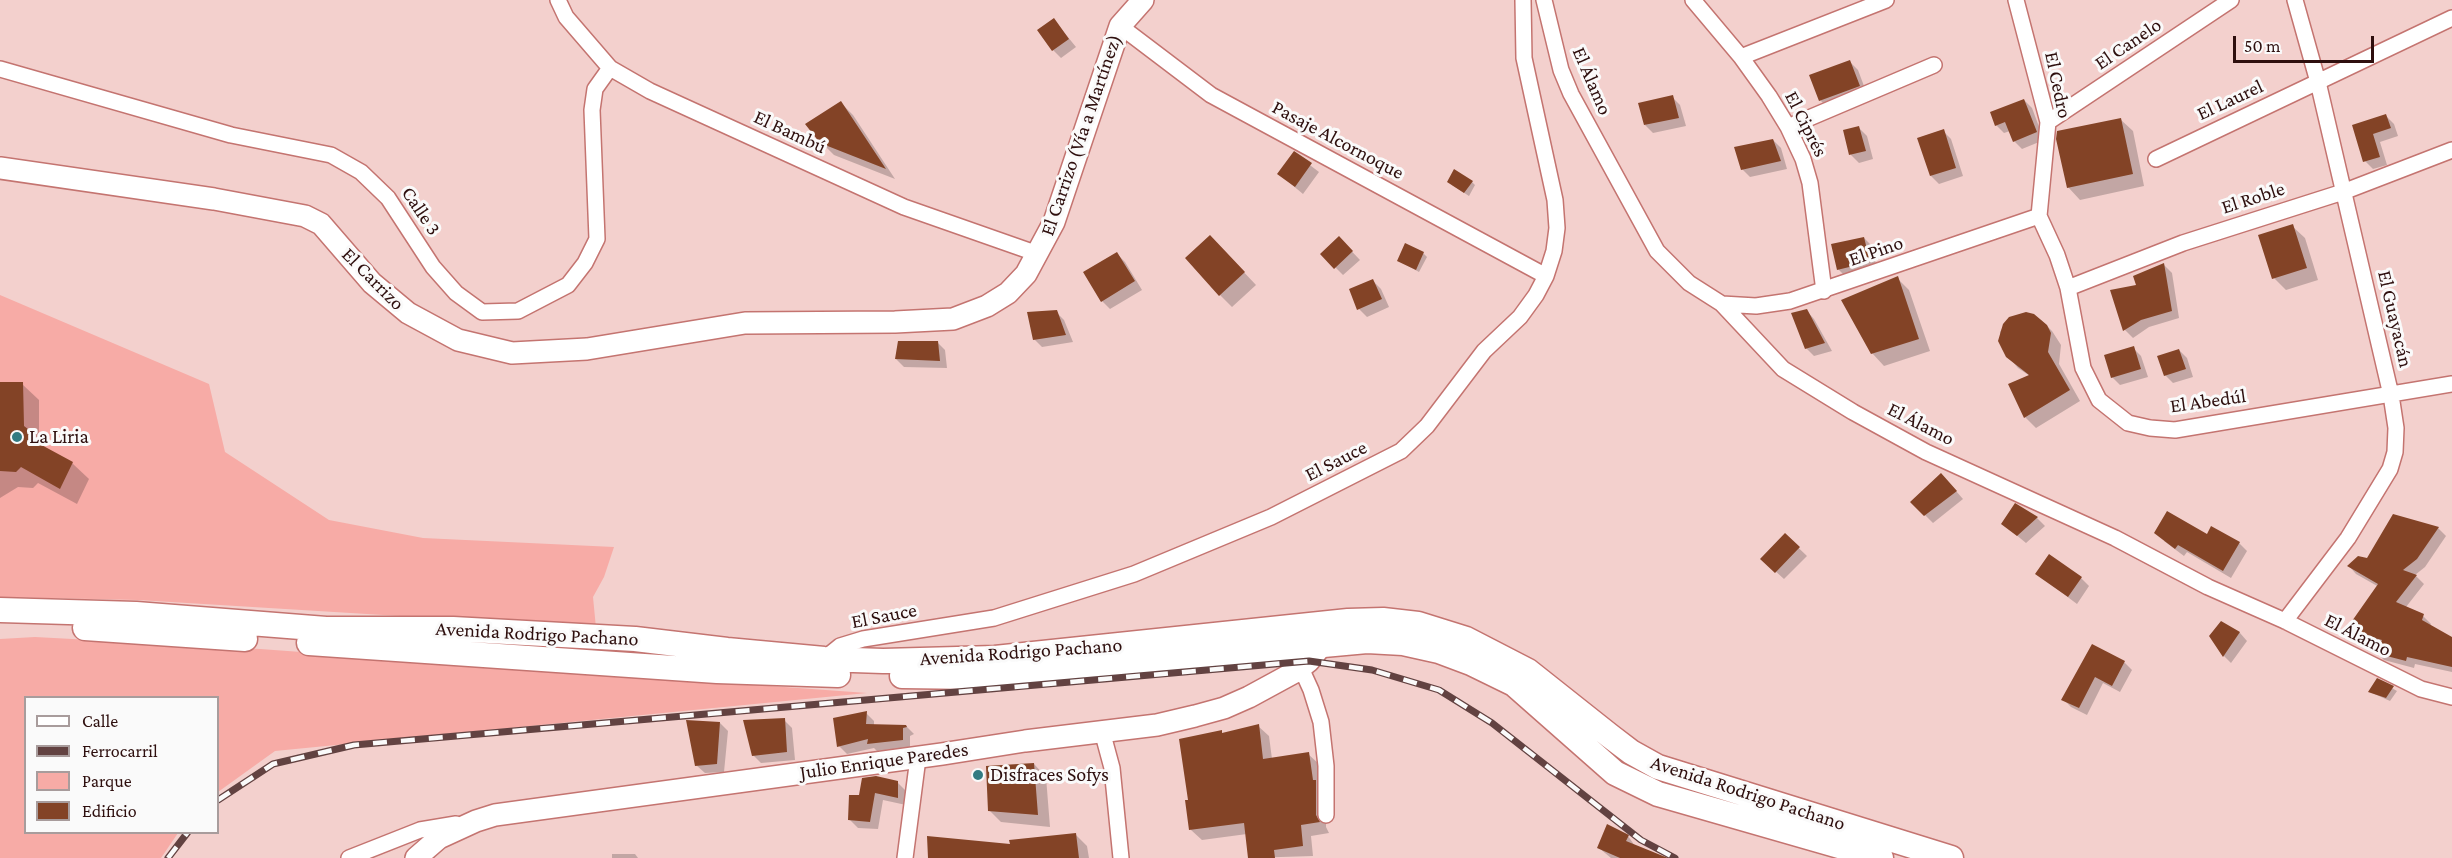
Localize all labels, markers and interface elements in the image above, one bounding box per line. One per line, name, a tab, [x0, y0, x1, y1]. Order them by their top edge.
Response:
street label: El Canelo	[2090, 13, 2166, 75]
scale bar	[2236, 24, 2377, 62]
street label: El Carrizo (Vía a Martínez)	[1035, 31, 1127, 239]
text: 50 m	[2244, 36, 2281, 56]
street label: El Álamo	[1567, 43, 1617, 119]
street label: El Cedro	[2039, 50, 2077, 120]
street label: El Laurel	[2193, 74, 2267, 126]
street label: El Ciprés	[1779, 87, 1833, 161]
street label: Pasaje Alcornoque	[1268, 95, 1408, 185]
street label: El Bambú	[750, 105, 830, 159]
street label: El Roble	[2218, 177, 2288, 219]
street label: Calle 3	[396, 182, 446, 240]
street label: El Pino	[1846, 231, 1906, 271]
street label: El Carrizo	[337, 243, 409, 315]
street label: El Guayacán	[2372, 268, 2418, 370]
street label: El Abedúl	[2168, 384, 2248, 418]
street label: El Álamo	[1884, 397, 1958, 451]
place label: La Liria	[29, 425, 89, 449]
marker: La Liria	[10, 430, 24, 444]
street label: El Sauce	[1301, 435, 1371, 487]
street label: El Sauce	[849, 598, 919, 634]
street label: El Álamo	[2321, 608, 2395, 662]
street label: Avenida Rodrigo Pachano	[435, 617, 639, 651]
street label: Avenida Rodrigo Pachano	[919, 633, 1123, 671]
legend	[24, 696, 219, 834]
text: Calle	[82, 711, 118, 731]
street label: Julio Enrique Paredes	[798, 737, 970, 785]
text: Ferrocarril	[82, 741, 158, 761]
street label: Avenida Rodrigo Pachano	[1648, 750, 1848, 836]
place label: Disfraces Sofys	[990, 763, 1109, 787]
marker: Disfraces Sofys	[971, 768, 985, 782]
text: Parque	[82, 771, 132, 791]
text: Edificio	[82, 801, 137, 821]

